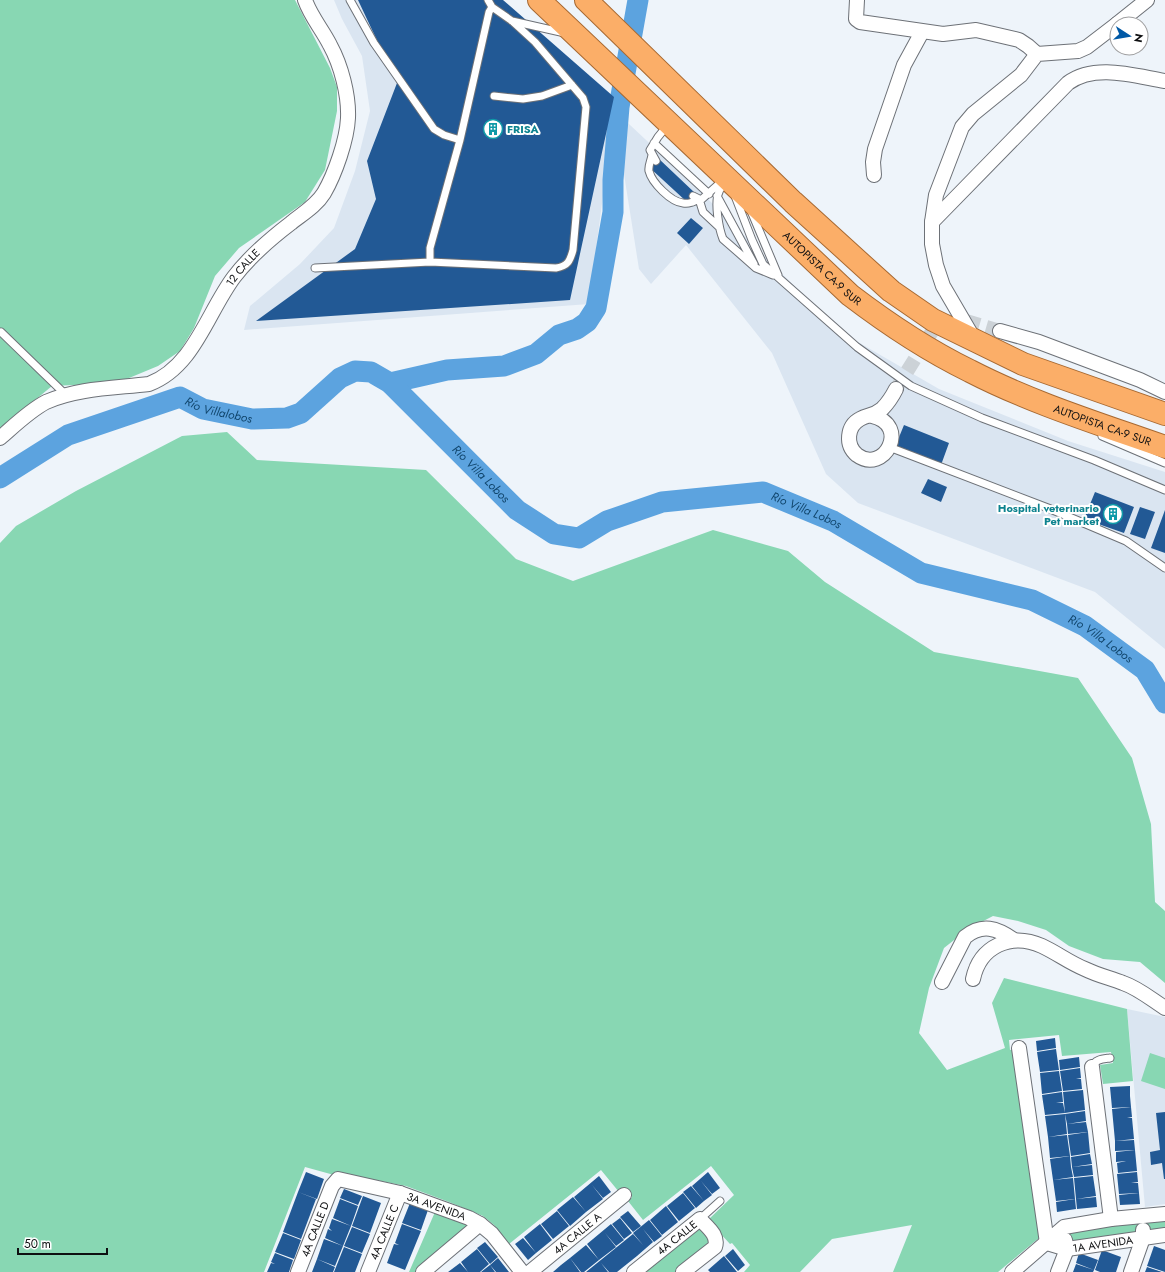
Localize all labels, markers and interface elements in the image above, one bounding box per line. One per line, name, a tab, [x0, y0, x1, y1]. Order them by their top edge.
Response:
north arrow	[1109, 16, 1149, 56]
text: N	[1130, 32, 1148, 44]
building icon: FRISA	[482, 118, 504, 140]
place label: FRISA	[507, 121, 540, 137]
street label: AUTOPISTA CA-9 SUR	[779, 227, 866, 310]
street label: 12 CALLE	[222, 245, 264, 289]
water label: Río Villalobos	[182, 392, 254, 428]
street label: AUTOPISTA CA-9 SUR	[1051, 400, 1154, 450]
water label: Río Villa Lobos	[448, 441, 514, 507]
water label: Río Villa Lobos	[768, 487, 845, 533]
place label: Hospital veterinario Pet market	[998, 500, 1100, 529]
building icon: Hospital veterinario Pet market	[1102, 503, 1124, 525]
water label: Río Villa Lobos	[1065, 610, 1137, 667]
street label: 3A AVENIDA	[405, 1188, 469, 1224]
street label: 4A CALLE D	[297, 1199, 333, 1259]
street label: 4A CALLE C	[366, 1202, 403, 1262]
street label: 4A CALLE A	[550, 1208, 605, 1258]
street label: 4A CALLE	[653, 1216, 700, 1259]
scale bar	[18, 1230, 107, 1256]
street label: 1A AVENIDA	[1072, 1232, 1135, 1256]
text: 50 m	[24, 1235, 51, 1253]

